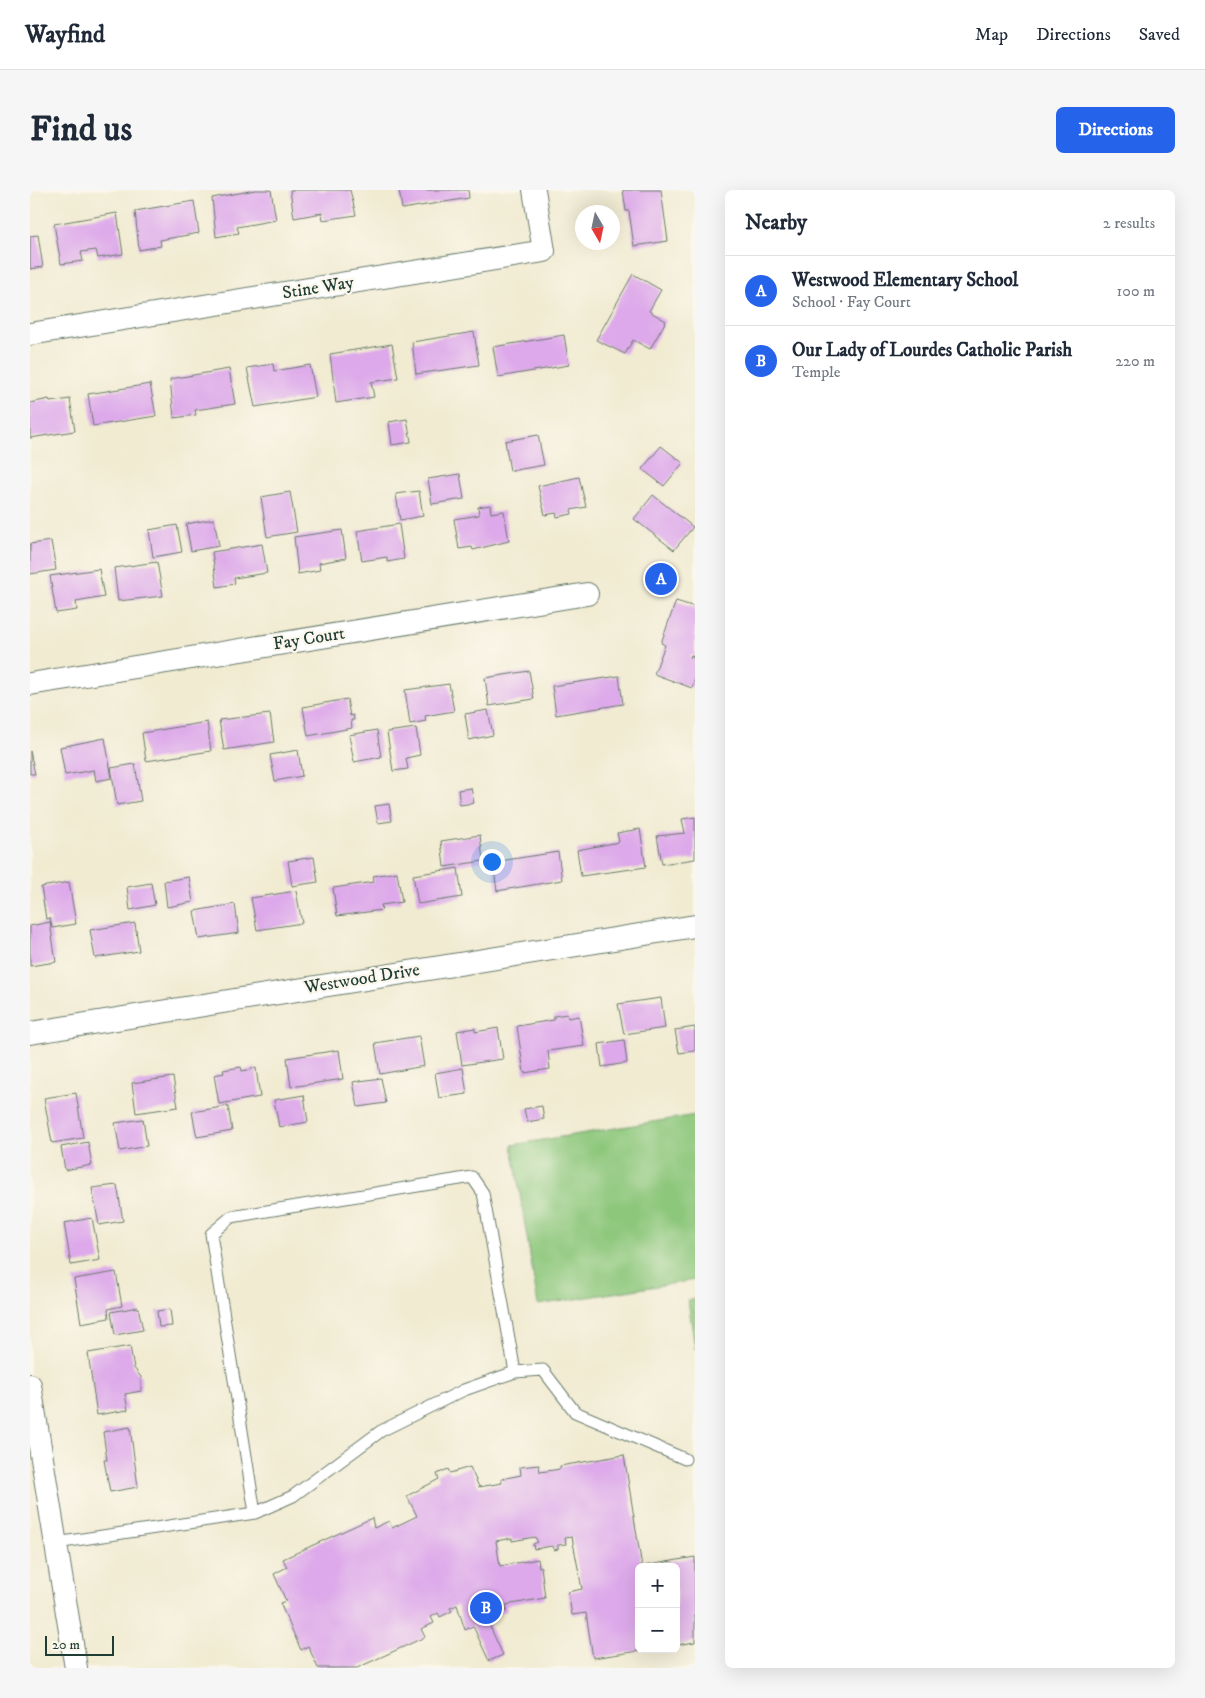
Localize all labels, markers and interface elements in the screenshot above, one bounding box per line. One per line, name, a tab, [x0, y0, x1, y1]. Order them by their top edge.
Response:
text: Wayfind	[25, 20, 105, 50]
text: Map	[975, 24, 1008, 46]
text: Directions	[1036, 24, 1111, 46]
text: Saved	[1139, 24, 1180, 46]
button: Directions	[1056, 107, 1175, 153]
text: Find us	[30, 108, 132, 152]
north arrow	[575, 205, 620, 250]
text: Nearby	[745, 210, 807, 236]
text: 2 results	[1103, 213, 1155, 233]
text: Westwood Elementary School	[792, 269, 1018, 292]
street label: Stine Way	[281, 271, 356, 304]
text: A	[756, 281, 766, 301]
text: 100 m	[1117, 281, 1155, 301]
text: School · Fay Court	[792, 292, 911, 312]
text: Our Lady of Lourdes Catholic Parish	[792, 339, 1072, 362]
text: B	[756, 351, 766, 371]
text: 220 m	[1115, 351, 1155, 371]
text: Temple	[792, 362, 840, 382]
pin: A	[645, 560, 677, 598]
street label: Fay Court	[272, 622, 347, 656]
your location	[479, 849, 505, 875]
street label: Westwood Drive	[302, 959, 421, 999]
map controls	[635, 1563, 680, 1653]
button: +	[635, 1563, 680, 1608]
pin: B	[470, 1589, 502, 1627]
button: −	[635, 1608, 680, 1653]
scale bar	[45, 1633, 114, 1656]
text: 20 m	[52, 1636, 80, 1654]

